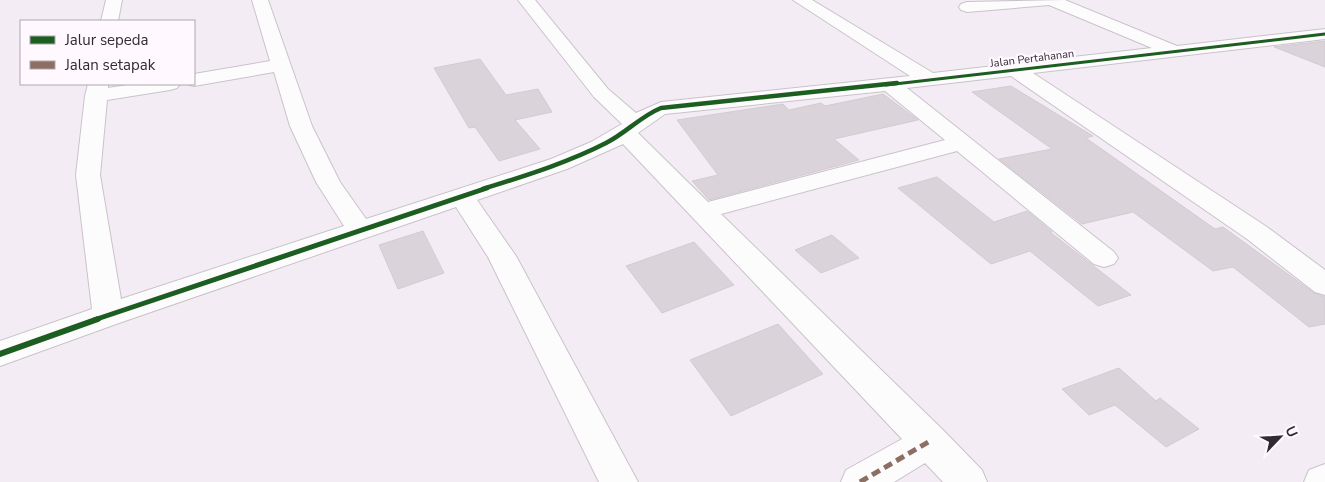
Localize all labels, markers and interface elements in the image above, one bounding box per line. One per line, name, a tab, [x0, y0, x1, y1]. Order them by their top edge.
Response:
legend	[20, 20, 195, 85]
text: Jalur sepeda	[64, 30, 149, 50]
street label: Jalan Pertahanan	[988, 46, 1075, 71]
text: Jalan setapak	[64, 55, 156, 75]
north arrow	[1255, 412, 1305, 462]
text: U	[1281, 423, 1302, 440]

